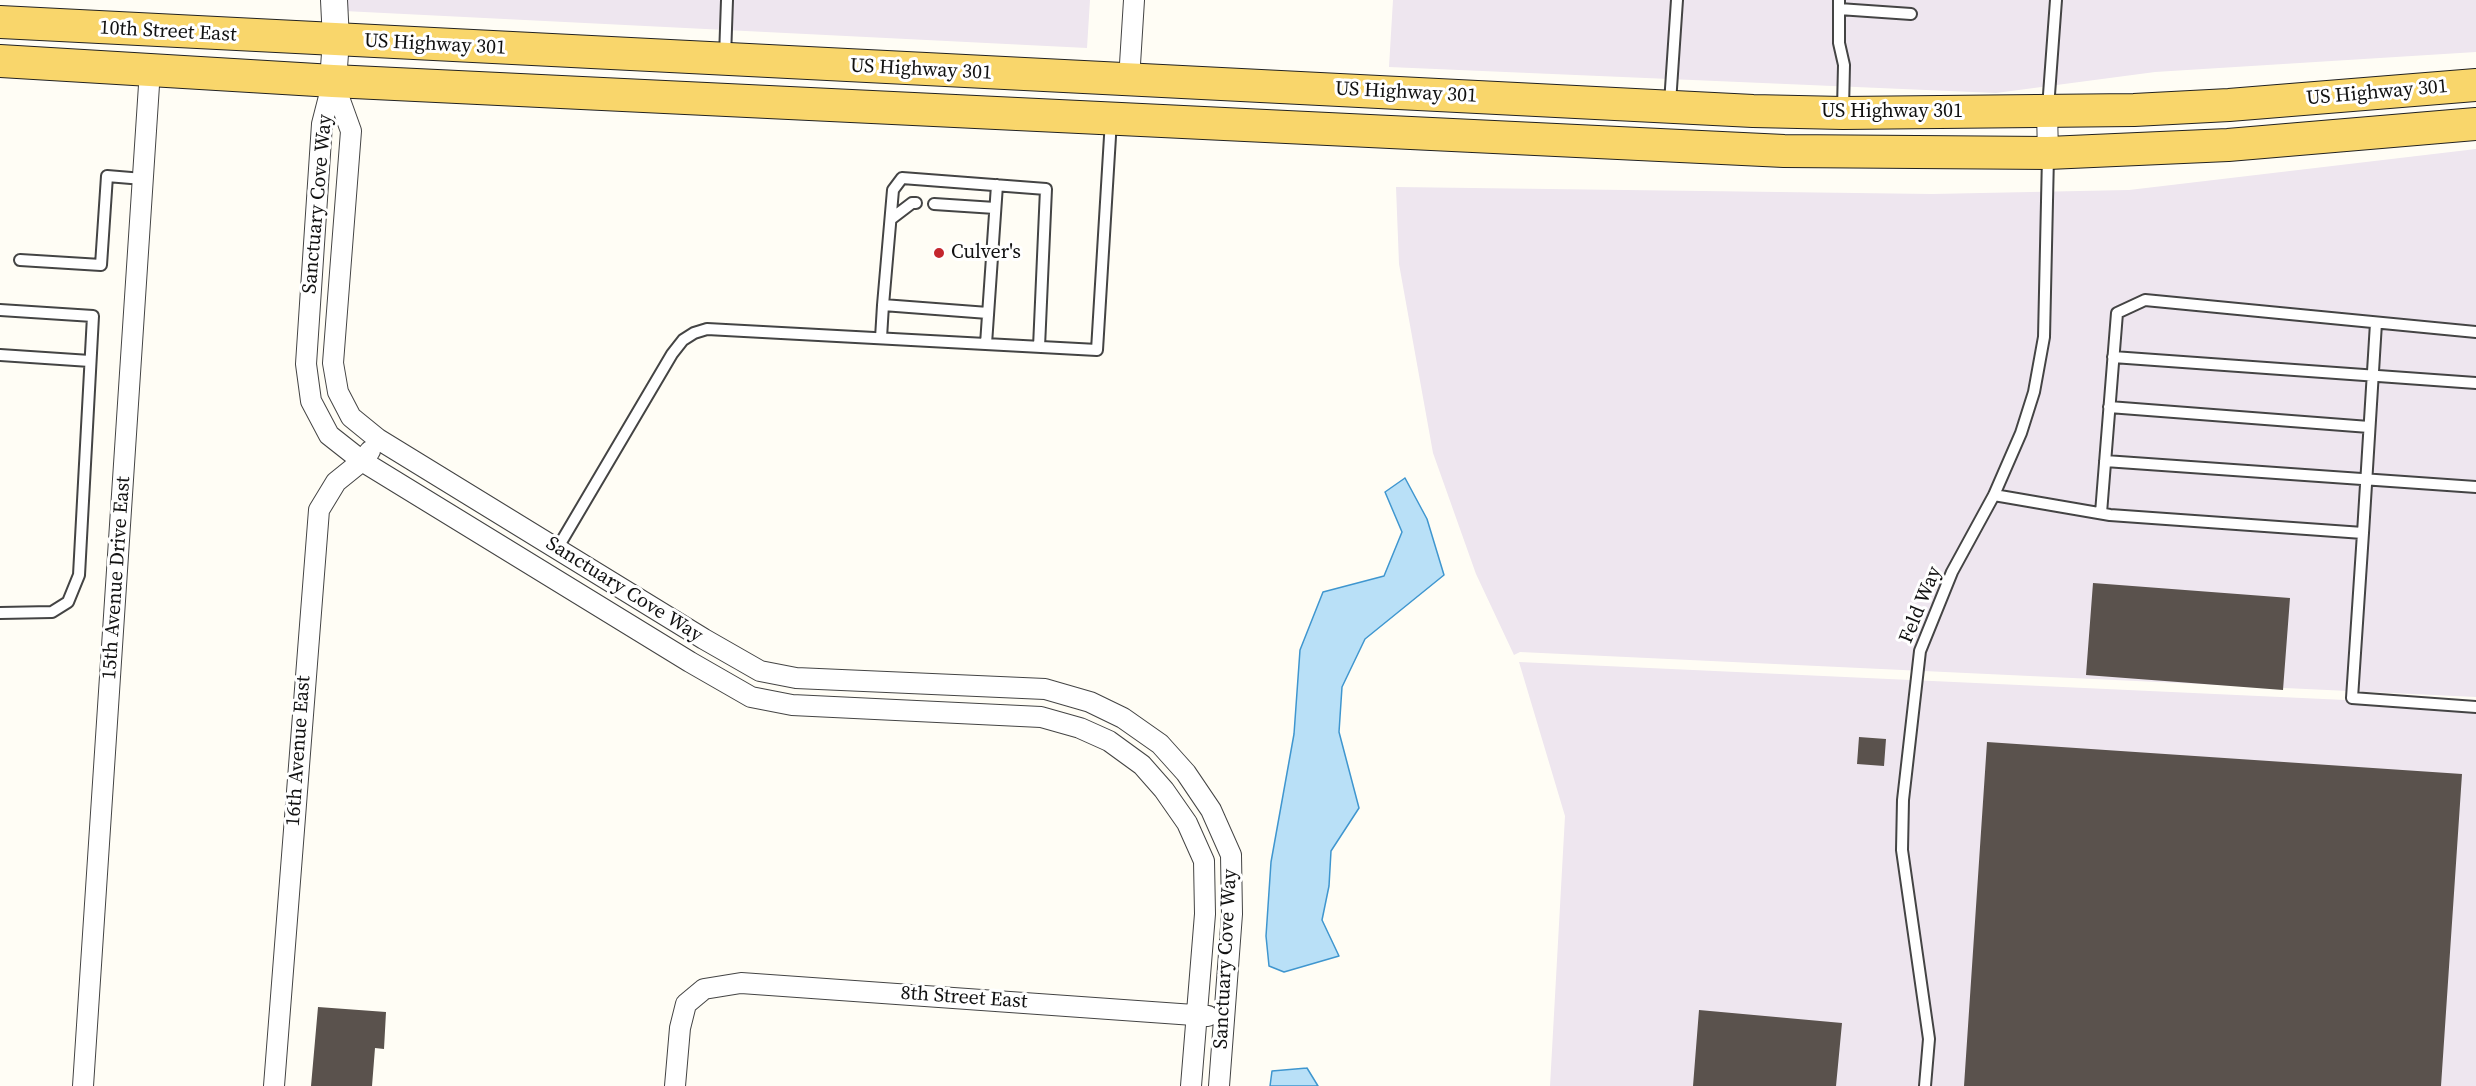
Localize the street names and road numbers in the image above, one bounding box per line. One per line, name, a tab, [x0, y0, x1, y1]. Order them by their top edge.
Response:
street label: 10th Street East	[99, 16, 237, 48]
street label: US Highway 301	[363, 29, 507, 61]
street label: US Highway 301	[849, 54, 993, 86]
street label: US Highway 301	[2305, 75, 2449, 111]
street label: US Highway 301	[1334, 77, 1478, 109]
street label: US Highway 301	[1821, 100, 1963, 124]
street label: Sanctuary Cove Way	[298, 113, 338, 295]
street label: 15th Avenue Drive East	[98, 476, 136, 680]
street label: Sanctuary Cove Way	[541, 532, 707, 648]
street label: Feld Way	[1895, 563, 1947, 647]
street label: 16th Avenue East	[282, 675, 316, 827]
street label: Sanctuary Cove Way	[1209, 868, 1243, 1050]
street label: 8th Street East	[900, 982, 1028, 1014]

